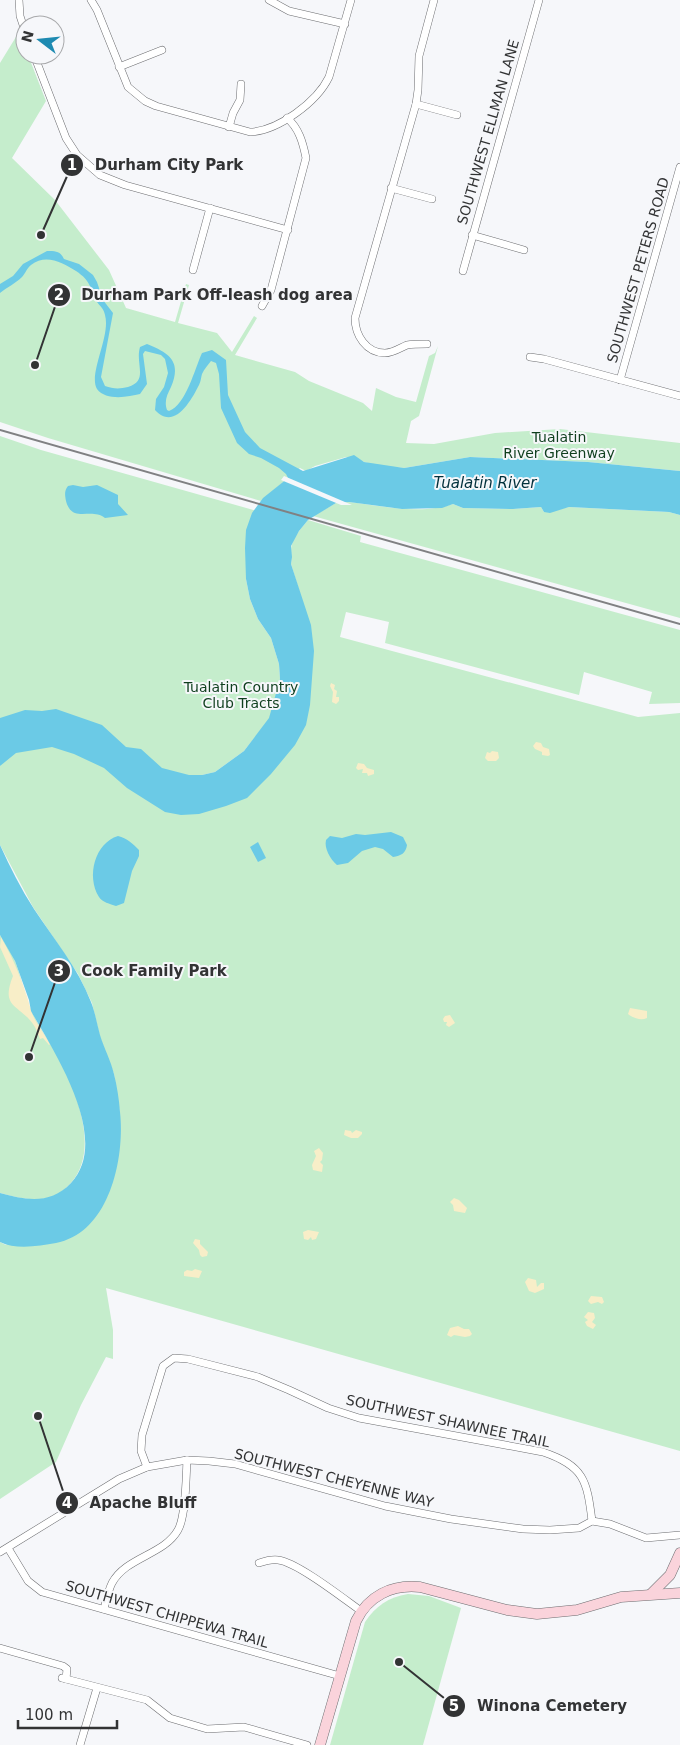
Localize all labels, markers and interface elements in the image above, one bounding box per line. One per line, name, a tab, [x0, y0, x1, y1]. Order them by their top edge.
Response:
north arrow	[15, 15, 65, 65]
text: N	[18, 29, 37, 44]
street label: SOUTHWEST ELLMAN LANE	[454, 38, 522, 226]
callout: Durham City Park	[60, 150, 253, 180]
text: 1	[67, 156, 77, 174]
text: Durham City Park	[95, 156, 244, 174]
street label: SOUTHWEST PETERS ROAD	[604, 175, 672, 365]
callout: Durham Park Off-leash dog area	[46, 280, 363, 310]
text: 2	[54, 286, 64, 304]
text: Durham Park Off-leash dog area	[81, 286, 353, 304]
park label: Tualatin River Greenway	[503, 429, 615, 461]
water label: Tualatin River	[434, 474, 537, 492]
park label: Tualatin Country Club Tracts	[183, 679, 298, 711]
callout: Cook Family Park	[46, 956, 236, 986]
text: 3	[54, 962, 64, 980]
text: Cook Family Park	[81, 962, 228, 980]
street label: SOUTHWEST SHAWNEE TRAIL	[345, 1392, 551, 1450]
street label: SOUTHWEST CHEYENNE WAY	[233, 1445, 436, 1511]
callout: Apache Bluff	[55, 1488, 207, 1518]
text: 4	[62, 1494, 72, 1512]
text: Apache Bluff	[90, 1494, 197, 1512]
street label: SOUTHWEST CHIPPEWA TRAIL	[64, 1577, 270, 1651]
callout: Winona Cemetery	[442, 1691, 637, 1721]
text: 5	[449, 1697, 459, 1715]
text: Winona Cemetery	[477, 1697, 627, 1715]
scale bar	[18, 1698, 116, 1730]
text: 100 m	[25, 1706, 73, 1724]

